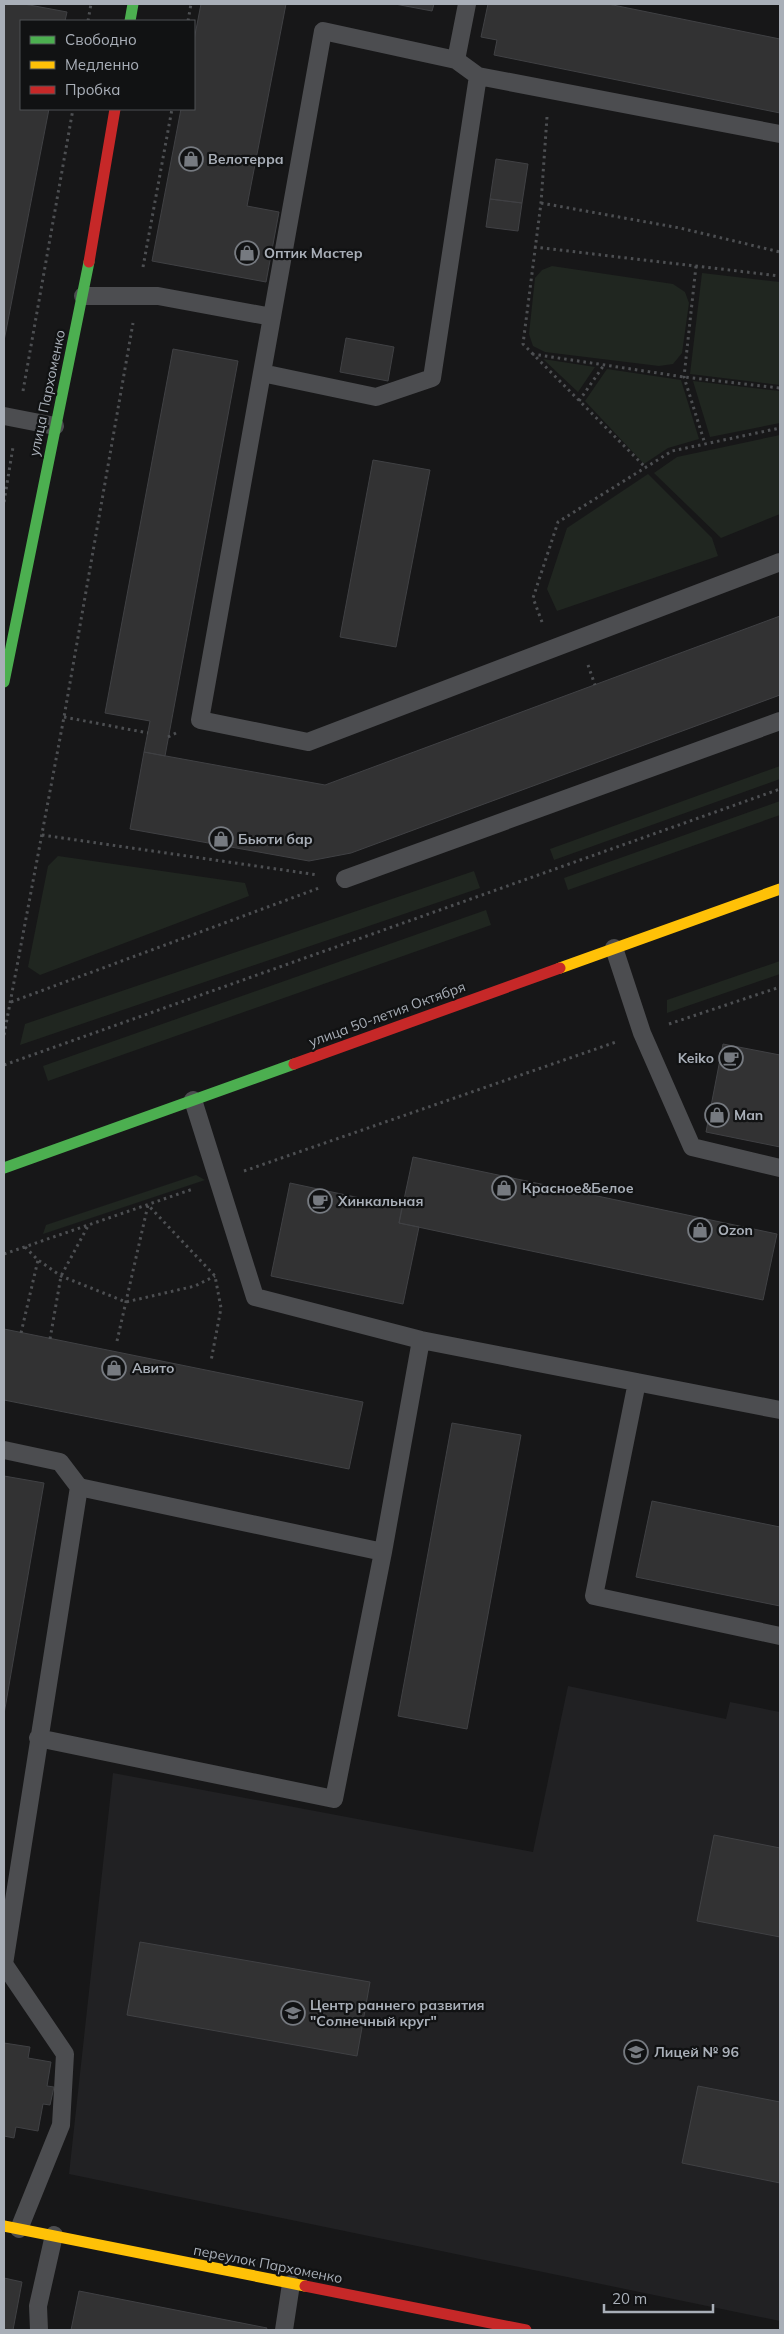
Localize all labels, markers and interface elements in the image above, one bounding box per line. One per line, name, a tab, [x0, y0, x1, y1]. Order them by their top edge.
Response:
legend	[20, 20, 195, 110]
text: Свободно	[65, 30, 137, 49]
text: Медленно	[65, 55, 139, 74]
text: Пробка	[65, 80, 120, 99]
shop icon: Велотерра	[178, 146, 204, 172]
place label: Велотерра	[208, 150, 284, 168]
shop icon: Оптик Мастер	[234, 240, 260, 266]
place label: Оптик Мастер	[264, 244, 363, 262]
street label: улица Пархоменко	[25, 328, 69, 458]
shop icon: Бьюти бар	[208, 826, 234, 852]
place label: Бьюти бар	[238, 830, 313, 848]
street label: улица 50-летия Октября	[306, 977, 468, 1051]
cafe icon: Keiko	[718, 1045, 744, 1071]
place label: Keiko	[678, 1049, 714, 1067]
shop icon: Man	[704, 1102, 730, 1128]
place label: Man	[734, 1106, 763, 1124]
shop icon: Красное&Белое	[491, 1175, 517, 1201]
place label: Красное&Белое	[522, 1179, 634, 1197]
cafe icon: Хинкальная	[307, 1188, 333, 1214]
place label: Хинкальная	[337, 1192, 423, 1210]
shop icon: Ozon	[687, 1217, 713, 1243]
place label: Ozon	[718, 1221, 753, 1239]
shop icon: Авито	[101, 1355, 127, 1381]
place label: Авито	[132, 1359, 174, 1377]
place label: Центр раннего развития "Солнечный круг"	[310, 1996, 485, 2030]
school or university icon: Центр раннего развития "Солнечный круг"	[280, 2000, 306, 2026]
school or university icon: Лицей № 96	[623, 2039, 649, 2065]
place label: Лицей № 96	[654, 2043, 739, 2061]
street label: переулок Пархоменко	[192, 2241, 344, 2287]
scale bar	[604, 2282, 713, 2314]
text: 20 m	[612, 2289, 647, 2308]

